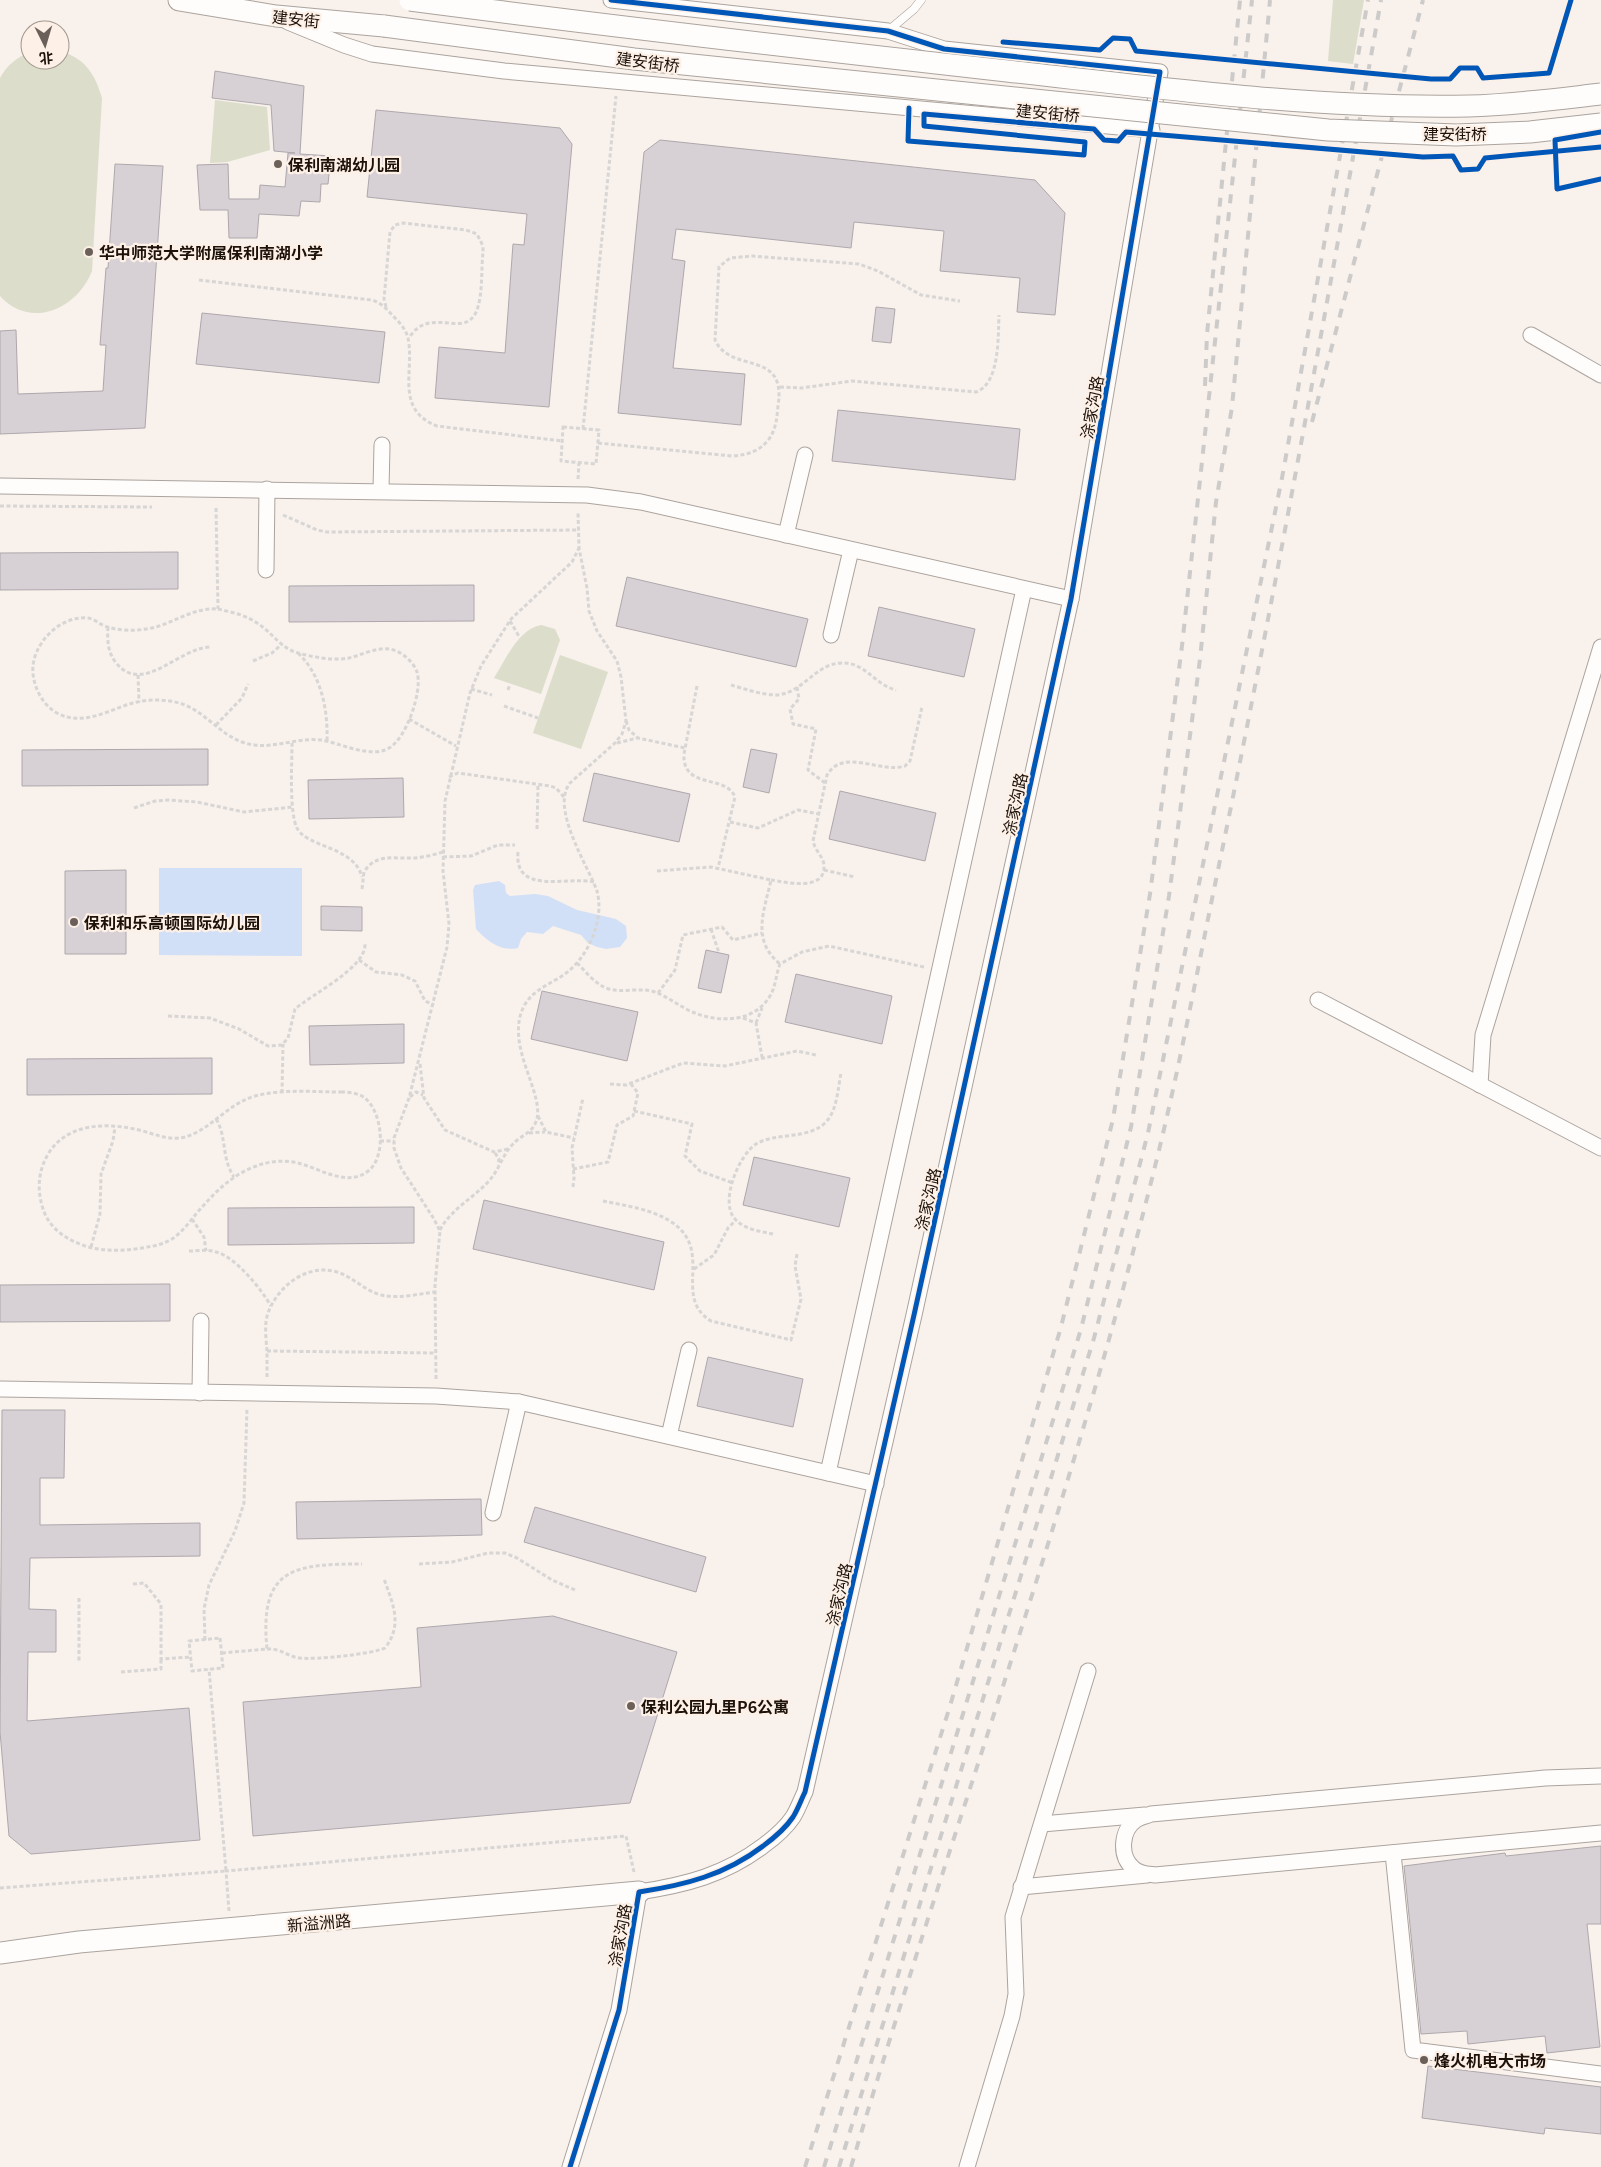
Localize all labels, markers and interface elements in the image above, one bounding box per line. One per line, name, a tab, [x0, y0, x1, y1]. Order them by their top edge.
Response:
street label: 建安街	[271, 4, 321, 32]
north arrow	[20, 20, 70, 70]
street label: 建安街桥	[615, 45, 681, 77]
text: 北	[38, 48, 54, 70]
street label: 建安街桥	[1015, 97, 1081, 127]
street label: 建安街桥	[1423, 121, 1487, 145]
place label: 保利南湖幼儿园	[288, 152, 400, 176]
marker: 保利南湖幼儿园	[272, 158, 284, 170]
place label: 华中师范大学附属保利南湖小学	[99, 240, 323, 264]
marker: 华中师范大学附属保利南湖小学	[83, 246, 95, 258]
street label: 涂家沟路	[1074, 373, 1108, 441]
street label: 涂家沟路	[996, 770, 1032, 838]
place label: 保利和乐高顿国际幼儿园	[84, 910, 260, 934]
marker: 保利和乐高顿国际幼儿园	[68, 916, 80, 928]
street label: 涂家沟路	[908, 1165, 946, 1233]
street label: 涂家沟路	[819, 1560, 857, 1628]
place label: 保利公园九里P6公寓	[641, 1694, 789, 1718]
marker: 保利公园九里P6公寓	[625, 1700, 637, 1712]
street label: 涂家沟路	[602, 1901, 636, 1969]
street label: 新溢洲路	[286, 1907, 352, 1937]
place label: 烽火机电大市场	[1434, 2048, 1546, 2072]
marker: 烽火机电大市场	[1418, 2054, 1430, 2066]

